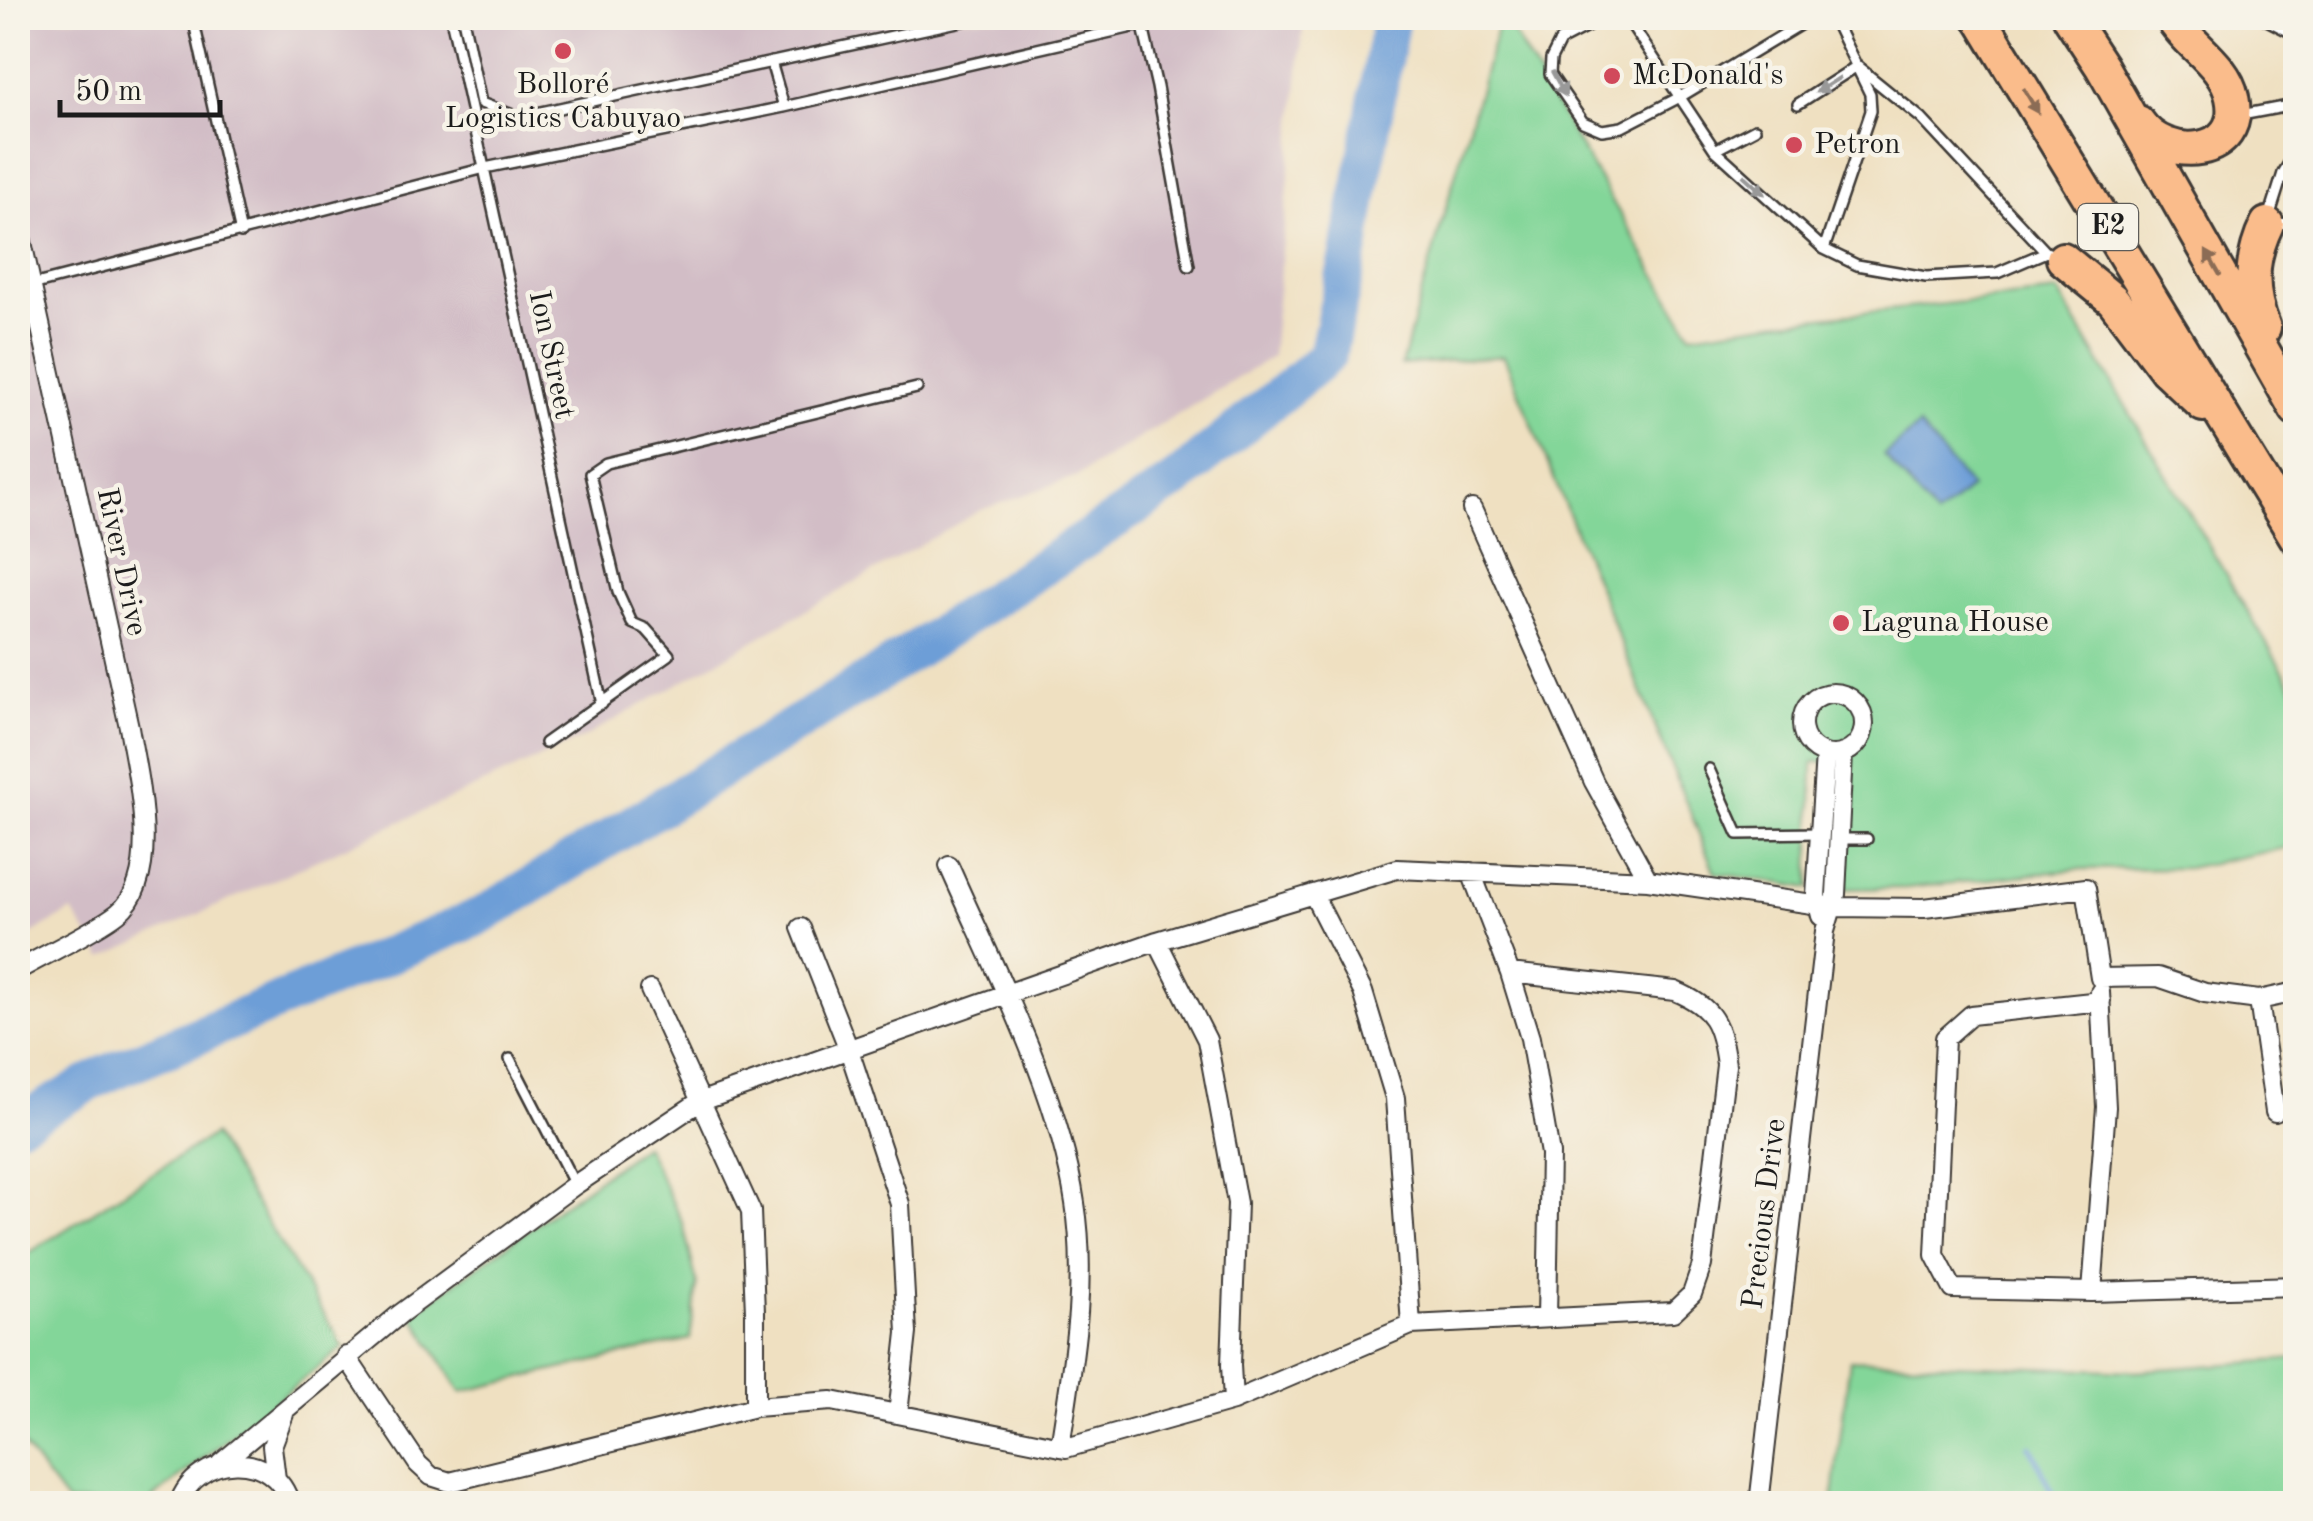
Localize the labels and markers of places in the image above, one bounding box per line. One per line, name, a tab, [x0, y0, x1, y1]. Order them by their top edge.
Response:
marker: Bolloré Logistics Cabuyao	[552, 40, 574, 62]
place label: McDonald's	[1632, 61, 1784, 91]
marker: McDonald's	[1601, 65, 1623, 87]
place label: Bolloré Logistics Cabuyao	[445, 70, 681, 134]
place label: Petron	[1814, 130, 1901, 160]
marker: Petron	[1783, 134, 1805, 156]
place label: Laguna House	[1861, 608, 2049, 638]
marker: Laguna House	[1830, 612, 1852, 634]

